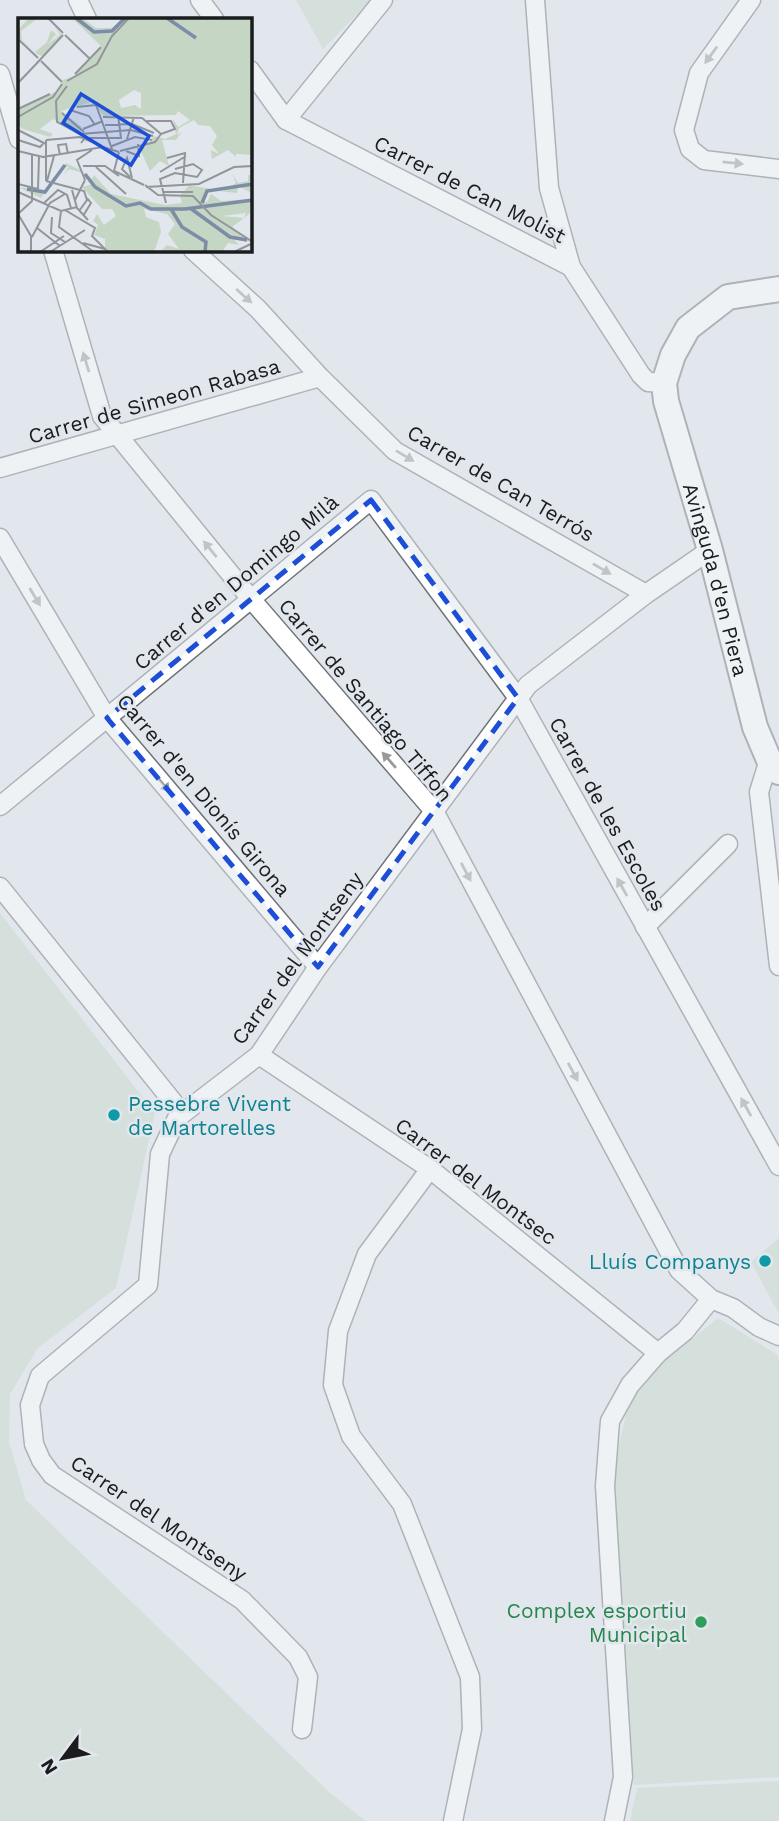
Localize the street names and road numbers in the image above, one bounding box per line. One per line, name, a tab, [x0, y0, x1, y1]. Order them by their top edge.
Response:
street label: Carrer de Can Molist	[370, 130, 570, 248]
street label: Carrer de Simeon Rabasa	[25, 353, 283, 449]
street label: Carrer de Can Terrós	[403, 419, 599, 547]
street label: Avinguda d'en Piera	[678, 480, 754, 679]
street label: Carrer d'en Domingo Milà	[129, 489, 344, 675]
street label: Carrer de Santiago Tiffon	[274, 593, 458, 807]
street label: Carrer d'en Dionís Girona	[112, 689, 296, 902]
street label: Carrer de les Escoles	[544, 713, 672, 915]
street label: Carrer del Montseny	[226, 867, 368, 1049]
street label: Carrer del Montsec	[390, 1112, 562, 1250]
street label: Carrer del Montseny	[66, 1450, 252, 1586]

